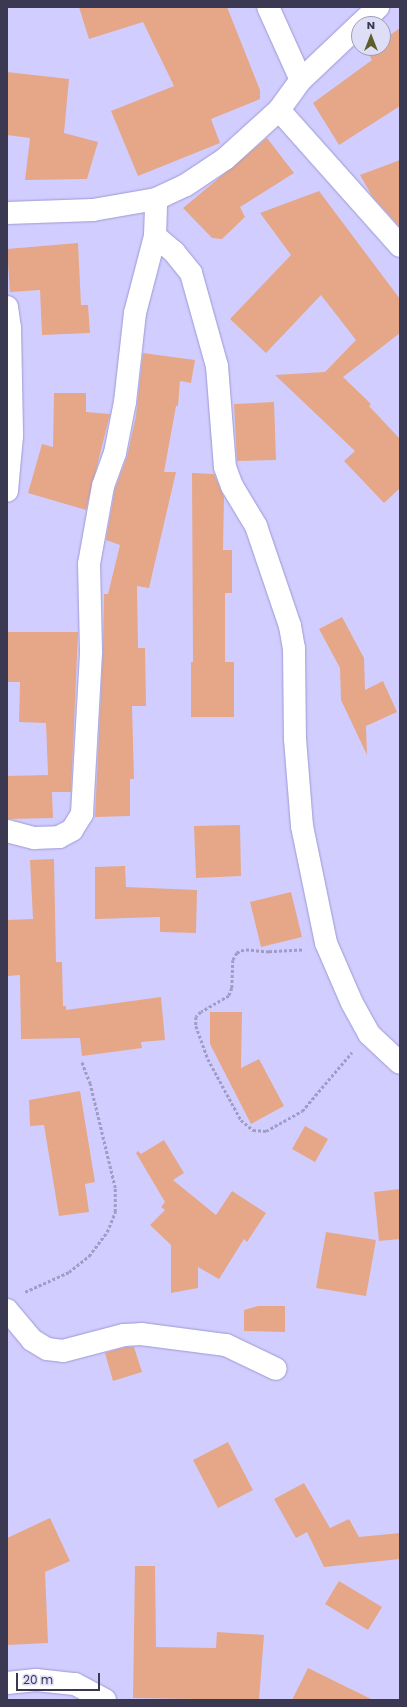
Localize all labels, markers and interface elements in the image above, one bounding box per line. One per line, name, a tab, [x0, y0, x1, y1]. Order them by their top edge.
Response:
north arrow	[351, 16, 391, 56]
text: N	[367, 17, 375, 33]
scale bar	[18, 1665, 102, 1691]
text: 20 m	[23, 1671, 53, 1688]

